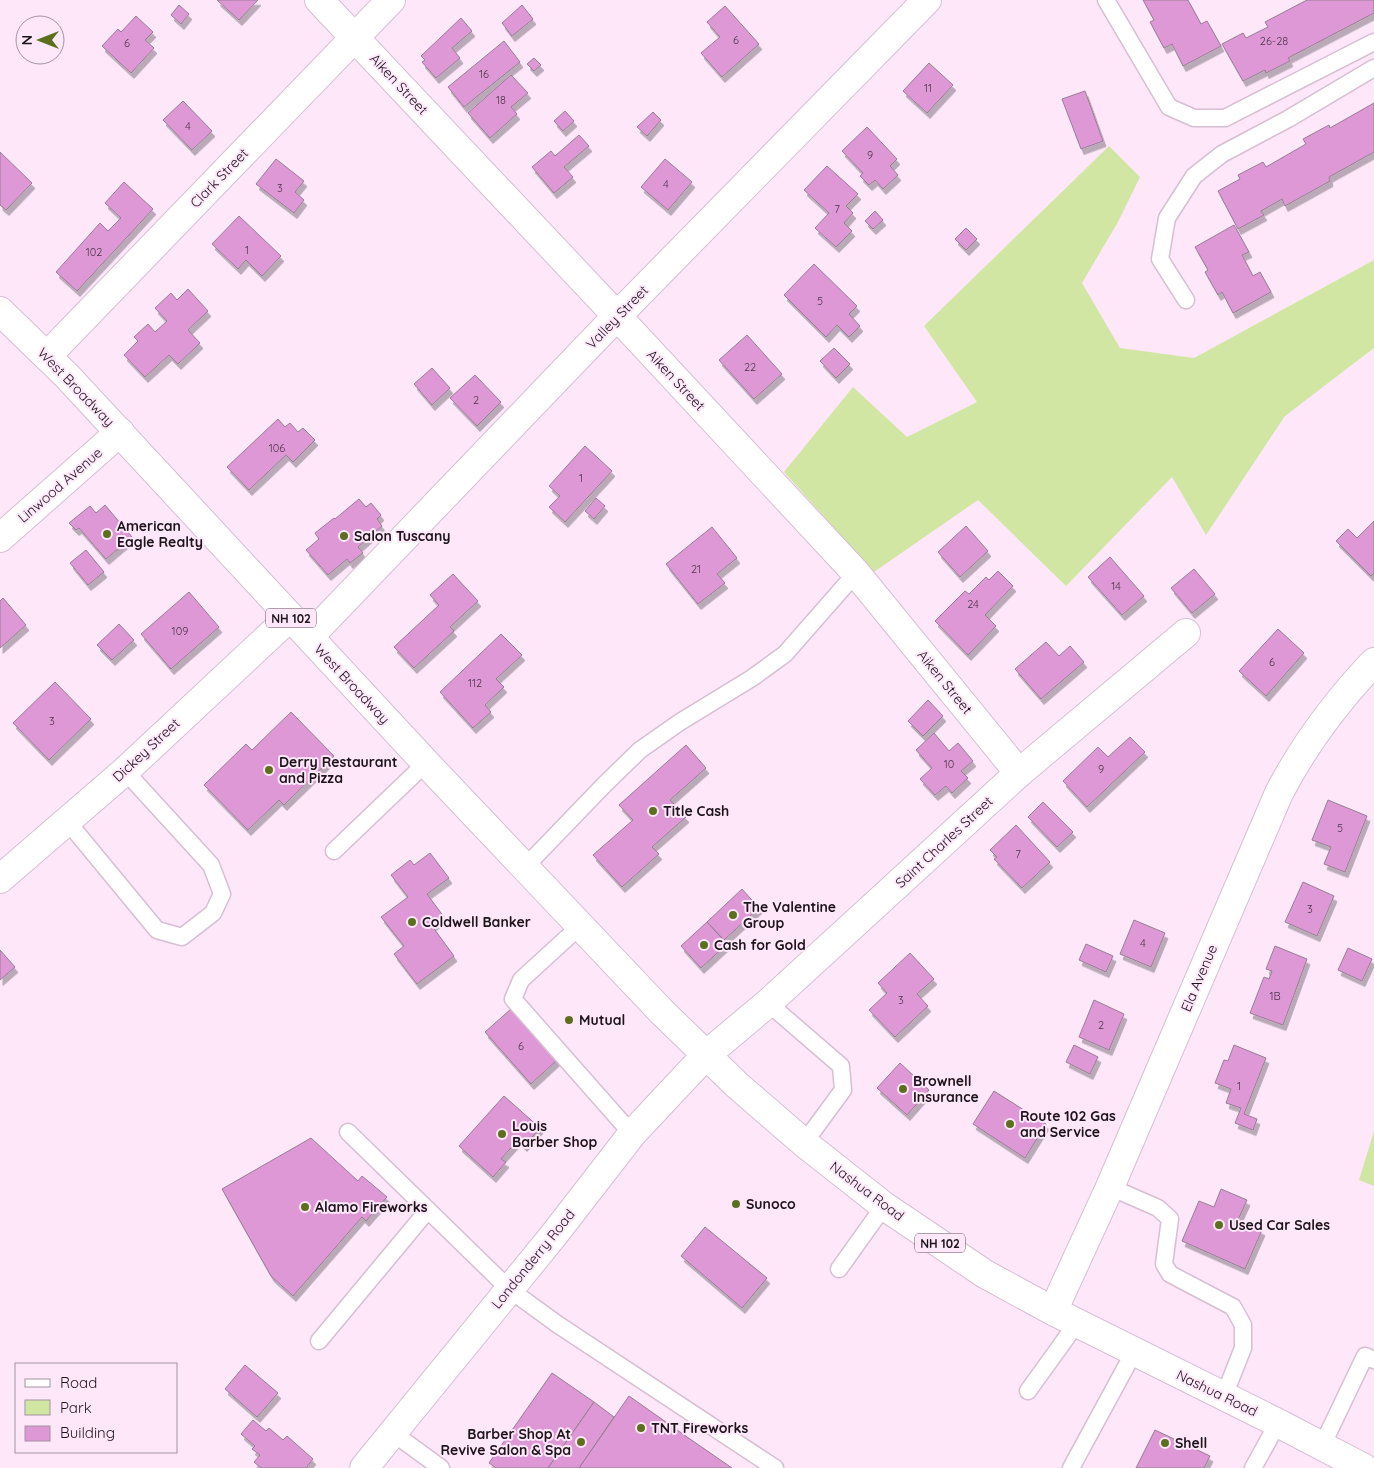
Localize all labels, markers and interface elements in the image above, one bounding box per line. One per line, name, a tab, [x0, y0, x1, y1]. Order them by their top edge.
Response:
north arrow	[15, 15, 65, 65]
house number: 6	[733, 33, 739, 47]
house number: 26-28	[1260, 34, 1288, 48]
text: N	[18, 35, 36, 45]
house number: 6	[124, 36, 130, 50]
street label: Aiken Street	[366, 50, 432, 119]
house number: 16	[479, 67, 489, 81]
house number: 11	[924, 81, 932, 95]
house number: 18	[496, 93, 506, 107]
house number: 4	[185, 119, 191, 133]
street label: Clark Street	[186, 144, 252, 212]
house number: 9	[867, 148, 873, 162]
house number: 4	[663, 177, 669, 191]
house number: 3	[277, 181, 283, 195]
house number: 7	[834, 202, 840, 216]
house number: 1	[245, 243, 249, 257]
house number: 102	[86, 245, 102, 259]
street label: Valley Street	[582, 281, 652, 353]
house number: 5	[817, 294, 823, 308]
street label: West Broadway	[34, 344, 118, 430]
street label: Aiken Street	[643, 346, 709, 415]
house number: 22	[744, 360, 756, 374]
house number: 2	[473, 393, 479, 407]
house number: 106	[269, 441, 285, 455]
street label: Linwood Avenue	[14, 443, 106, 527]
house number: 1	[579, 471, 583, 485]
place label: American Eagle Realty	[117, 517, 203, 551]
place label: Salon Tuscany	[354, 527, 450, 545]
marker: American Eagle Realty	[101, 528, 113, 540]
marker: Salon Tuscany	[338, 530, 350, 542]
house number: 21	[691, 562, 701, 576]
house number: 14	[1111, 579, 1121, 593]
house number: 24	[967, 597, 979, 611]
road number: NH 102	[266, 608, 316, 628]
house number: 109	[172, 624, 188, 638]
street label: West Broadway	[310, 640, 394, 728]
street label: Aiken Street	[914, 646, 976, 718]
house number: 6	[1269, 655, 1275, 669]
house number: 112	[468, 676, 482, 690]
house number: 3	[49, 714, 55, 728]
street label: Dickey Street	[109, 714, 184, 786]
place label: Derry Restaurant and Pizza	[279, 753, 398, 787]
house number: 10	[944, 757, 954, 771]
house number: 9	[1098, 762, 1104, 776]
marker: Derry Restaurant and Pizza	[263, 764, 275, 776]
street label: Saint Charles Street	[892, 792, 997, 892]
place label: Title Cash	[663, 802, 729, 820]
marker: Title Cash	[647, 805, 659, 817]
house number: 5	[1337, 821, 1343, 835]
house number: 7	[1015, 847, 1021, 861]
place label: The Valentine Group	[743, 898, 836, 932]
house number: 3	[1307, 902, 1313, 916]
marker: The Valentine Group	[727, 909, 739, 921]
place label: Coldwell Banker	[422, 913, 531, 931]
marker: Coldwell Banker	[406, 916, 418, 928]
place label: Cash for Gold	[714, 936, 806, 954]
house number: 4	[1140, 936, 1146, 950]
marker: Cash for Gold	[698, 939, 710, 951]
street label: Ela Avenue	[1177, 942, 1221, 1014]
house number: 1B	[1269, 989, 1281, 1003]
house number: 3	[898, 993, 904, 1007]
place label: Mutual	[579, 1011, 625, 1029]
marker: Mutual	[563, 1014, 575, 1026]
house number: 2	[1098, 1018, 1104, 1032]
house number: 6	[518, 1039, 524, 1053]
place label: Brownell Insurance	[913, 1072, 979, 1106]
house number: 1	[1237, 1079, 1241, 1093]
marker: Brownell Insurance	[897, 1083, 909, 1095]
place label: Route 102 Gas and Service	[1020, 1107, 1116, 1141]
place label: Louis Barber Shop	[512, 1117, 597, 1151]
marker: Route 102 Gas and Service	[1004, 1118, 1016, 1130]
marker: Louis Barber Shop	[496, 1128, 508, 1140]
street label: Nashua Road	[826, 1157, 908, 1225]
place label: Sunoco	[746, 1195, 796, 1213]
place label: Alamo Fireworks	[315, 1198, 428, 1216]
marker: Sunoco	[730, 1198, 742, 1210]
marker: Alamo Fireworks	[299, 1201, 311, 1213]
street label: Londonderry Road	[487, 1206, 579, 1312]
place label: Used Car Sales	[1229, 1216, 1330, 1234]
marker: Used Car Sales	[1213, 1219, 1225, 1231]
road number: NH 102	[915, 1234, 965, 1252]
legend	[15, 1363, 178, 1453]
street label: Nashua Road	[1173, 1366, 1261, 1420]
text: Road	[60, 1373, 97, 1392]
text: Park	[60, 1398, 92, 1417]
place label: TNT Fireworks	[651, 1419, 748, 1437]
marker: TNT Fireworks	[635, 1422, 647, 1434]
text: Building	[60, 1423, 115, 1442]
place label: Barber Shop At Revive Salon & Spa	[441, 1425, 571, 1459]
place label: Shell	[1175, 1434, 1207, 1452]
marker: Barber Shop At Revive Salon & Spa	[575, 1436, 587, 1448]
marker: Shell	[1159, 1437, 1171, 1449]

